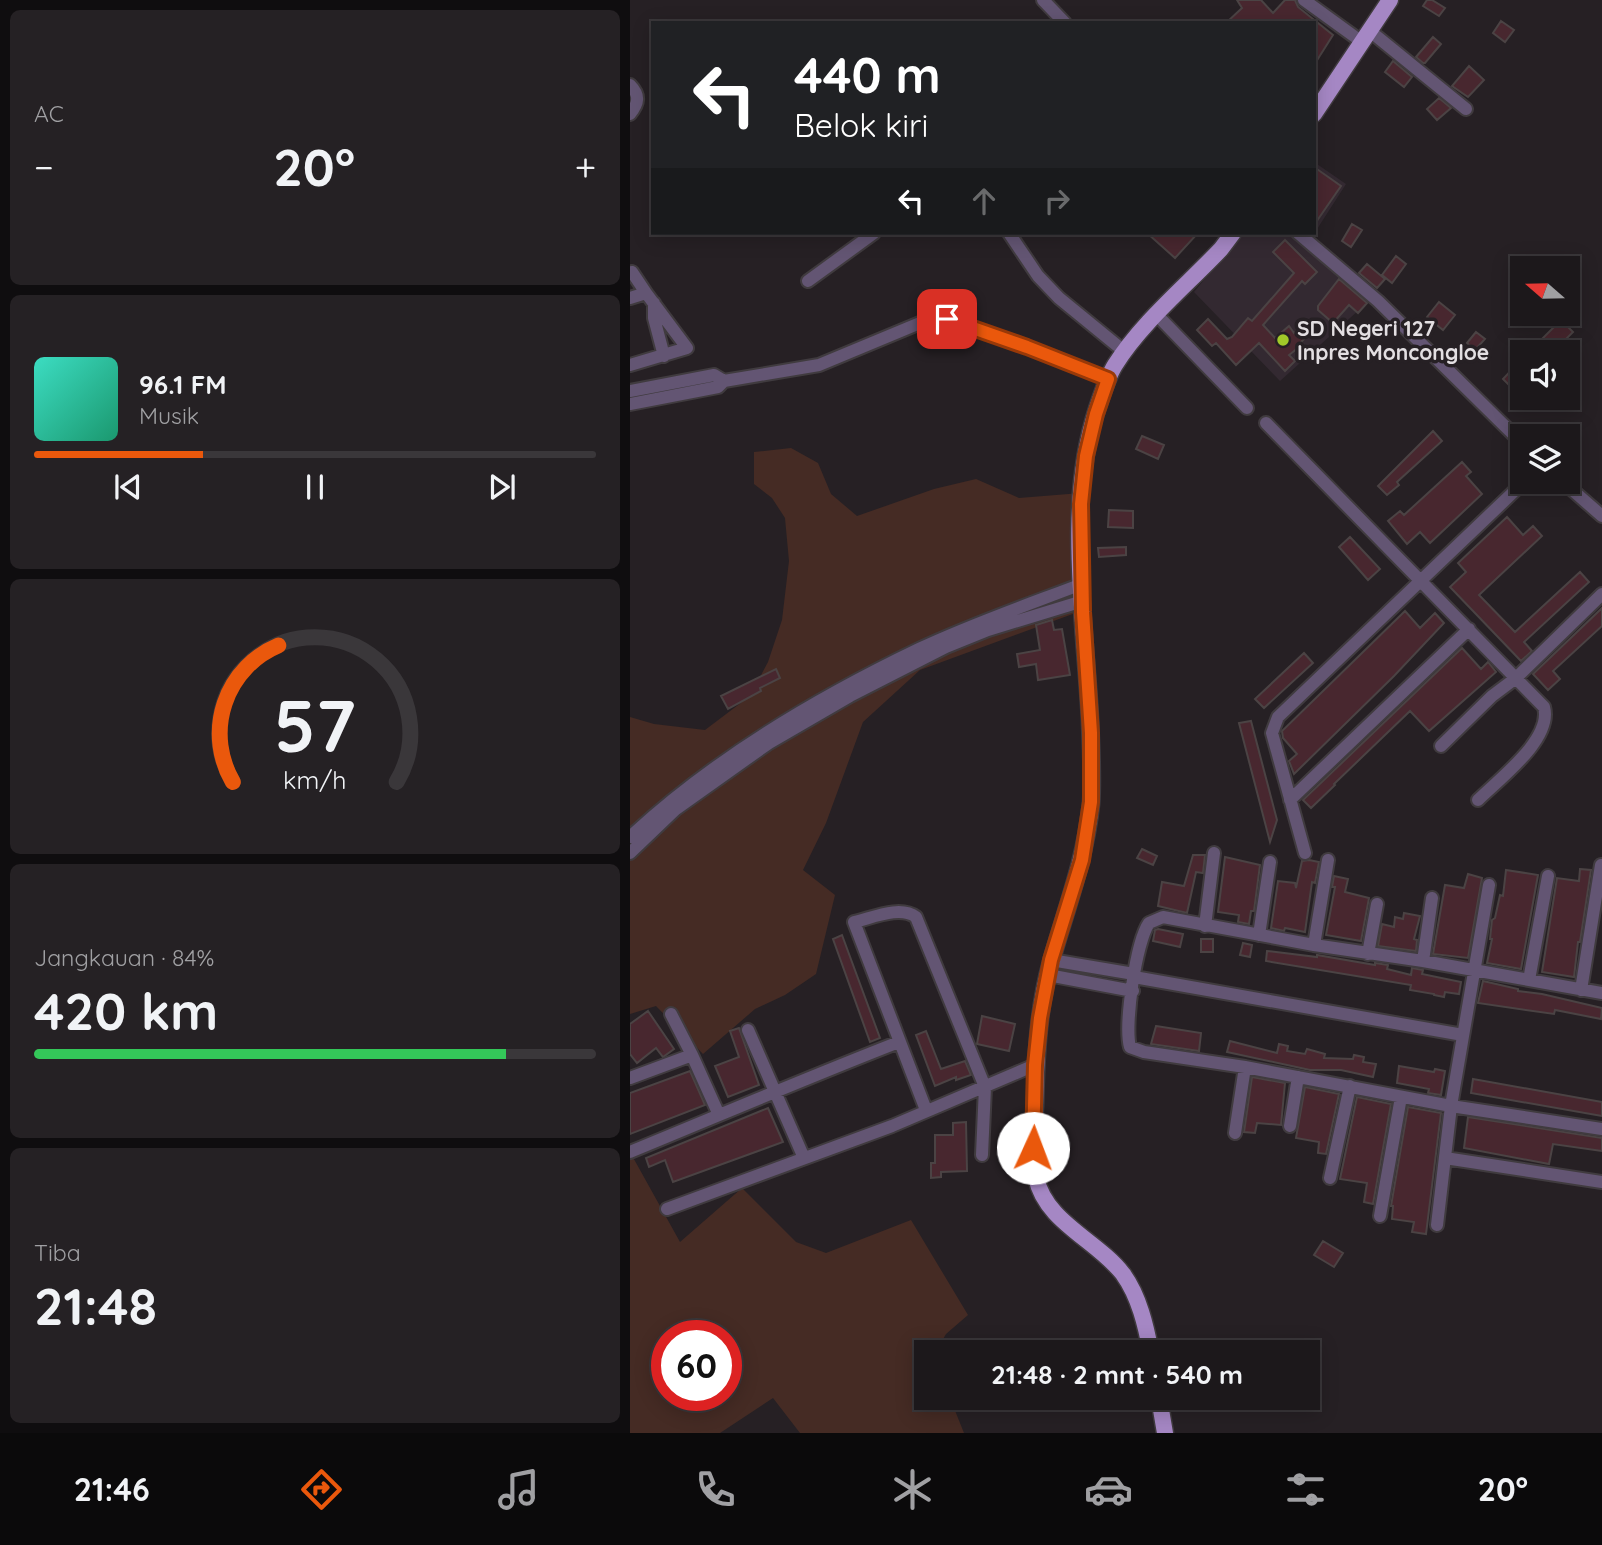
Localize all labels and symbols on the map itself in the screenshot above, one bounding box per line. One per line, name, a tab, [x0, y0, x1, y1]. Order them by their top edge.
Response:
north arrow	[1510, 256, 1580, 326]
pin	[917, 289, 977, 349]
place label: SD Negeri 127 Inpres Moncongloe	[1297, 315, 1489, 365]
marker: SD Negeri 127 Inpres Moncongloe	[1275, 332, 1291, 348]
position arrow	[996, 1111, 1070, 1185]
speed limit sign: 60	[651, 1320, 742, 1411]

